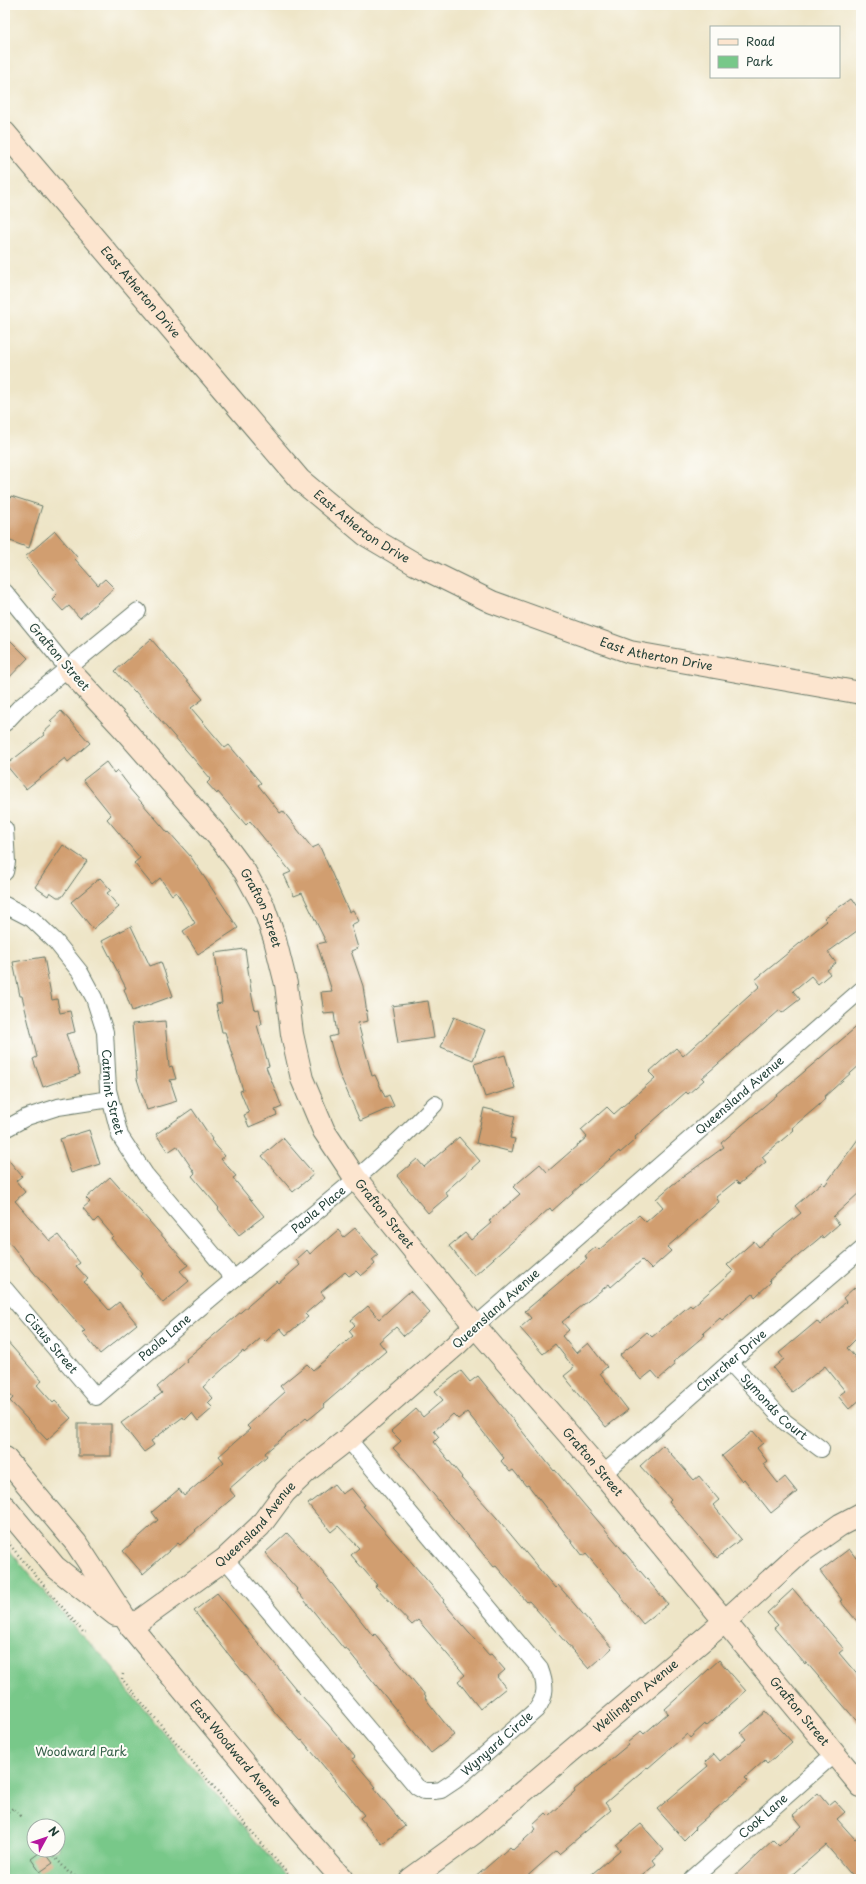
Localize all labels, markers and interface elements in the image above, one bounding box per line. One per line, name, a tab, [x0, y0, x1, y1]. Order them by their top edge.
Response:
legend	[710, 26, 840, 78]
text: Road	[746, 32, 775, 50]
text: Park	[746, 52, 773, 70]
street label: East Atherton Drive	[97, 242, 185, 341]
street label: East Atherton Drive	[310, 485, 414, 567]
street label: Grafton Street	[25, 618, 95, 694]
street label: East Atherton Drive	[598, 632, 714, 675]
street label: Grafton Street	[236, 864, 287, 949]
street label: Catmint Street	[98, 1049, 129, 1137]
street label: Queensland Avenue	[691, 1051, 788, 1138]
street label: Grafton Street	[351, 1174, 419, 1252]
street label: Paola Place	[287, 1181, 349, 1237]
street label: Queensland Avenue	[448, 1264, 543, 1352]
street label: Cistus Street	[21, 1308, 83, 1377]
street label: Paola Lane	[134, 1309, 194, 1365]
street label: Churcher Drive	[692, 1325, 770, 1396]
street label: Symonds Court	[737, 1369, 812, 1444]
street label: Grafton Street	[559, 1423, 628, 1500]
street label: Queensland Avenue	[211, 1476, 299, 1571]
street label: Wellington Avenue	[589, 1654, 682, 1737]
street label: Grafton Street	[766, 1672, 834, 1750]
street label: East Woodward Avenue	[186, 1695, 286, 1811]
street label: Wynyard Circle	[457, 1706, 537, 1780]
park label: Woodward Park	[35, 1742, 127, 1760]
street label: Cook Lane	[734, 1789, 791, 1842]
north arrow	[26, 1818, 66, 1858]
text: N	[45, 1822, 64, 1840]

